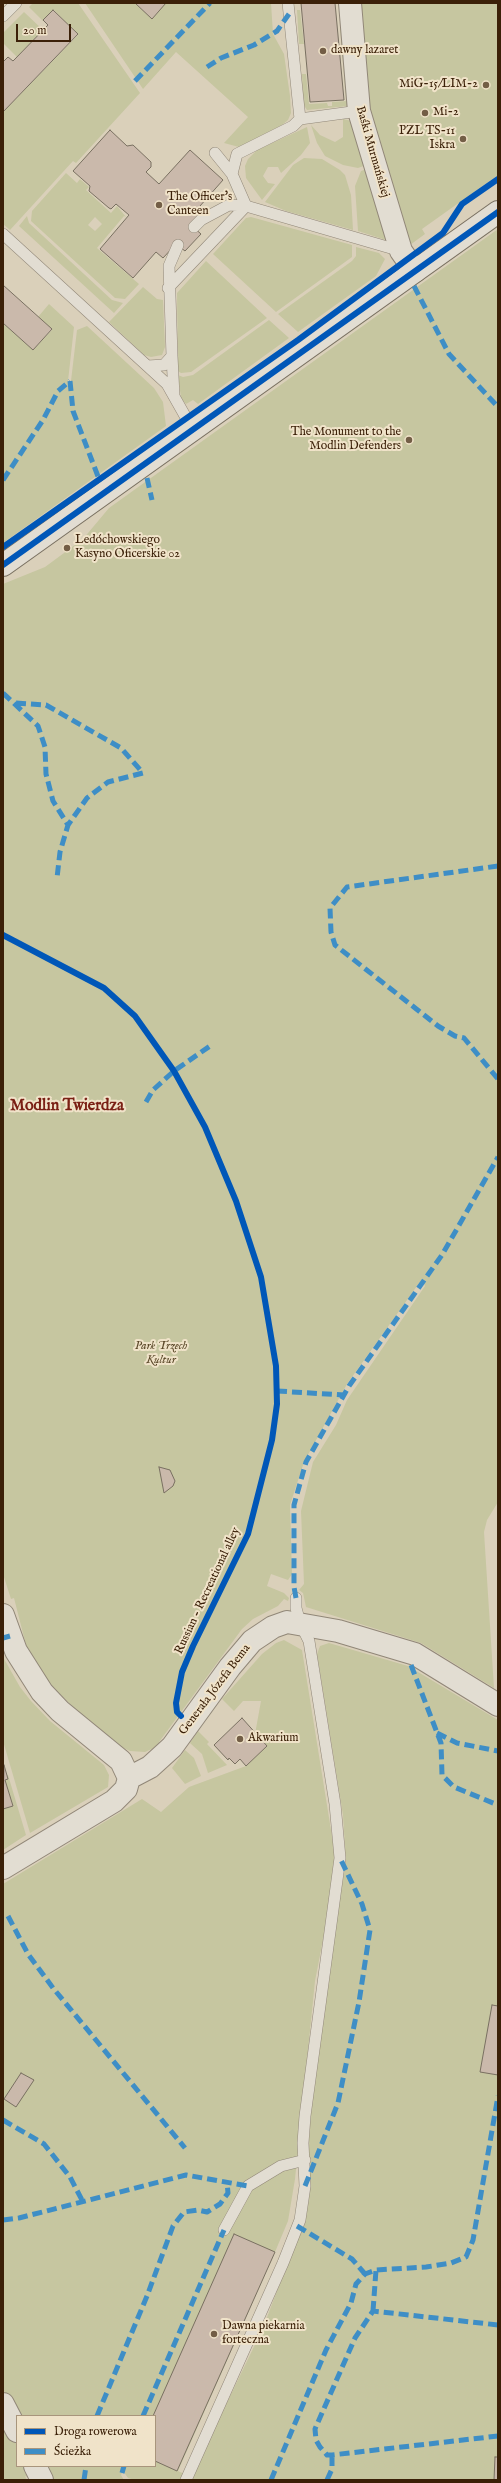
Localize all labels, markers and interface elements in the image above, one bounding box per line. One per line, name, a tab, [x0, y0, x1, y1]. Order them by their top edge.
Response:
scale bar	[18, 16, 73, 42]
text: 20 m	[23, 23, 46, 38]
place label: dawny lazaret	[331, 44, 398, 58]
marker: dawny lazaret	[318, 46, 328, 56]
place label: MiG-15/LIM-2	[399, 78, 478, 92]
marker: MiG-15/LIM-2	[481, 80, 491, 90]
street label: Baśki Murmańskiej	[352, 105, 392, 199]
place label: Mi-2	[433, 106, 459, 120]
marker: Mi-2	[420, 108, 430, 118]
place label: PZL TS-11 Iskra	[399, 125, 455, 153]
marker: PZL TS-11 Iskra	[458, 134, 468, 144]
place label: The Officer's Canteen	[167, 191, 232, 219]
marker: The Officer's Canteen	[154, 200, 164, 210]
place label: The Monument to the Modlin Defenders	[291, 426, 401, 454]
marker: The Monument to the Modlin Defenders	[404, 435, 414, 445]
place label: Ledóchowskiego Kasyno Oficerskie 02	[75, 534, 180, 562]
marker: Ledóchowskiego Kasyno Oficerskie 02	[62, 543, 72, 553]
district label: Modlin Twierdza	[10, 1097, 124, 1117]
park label: Park Trzech Kultur	[135, 1340, 187, 1368]
street label: Russian - Recreational alley	[172, 1525, 244, 1657]
street label: Generała Józefa Bema	[176, 1642, 254, 1738]
place label: Akwarium	[248, 1732, 299, 1746]
marker: Akwarium	[235, 1734, 245, 1744]
place label: Dawna piekarnia forteczna	[222, 2320, 305, 2348]
marker: Dawna piekarnia forteczna	[209, 2329, 219, 2339]
legend	[16, 2415, 156, 2467]
text: Droga rowerowa	[54, 2424, 137, 2439]
text: Ścieżka	[54, 2444, 91, 2459]

